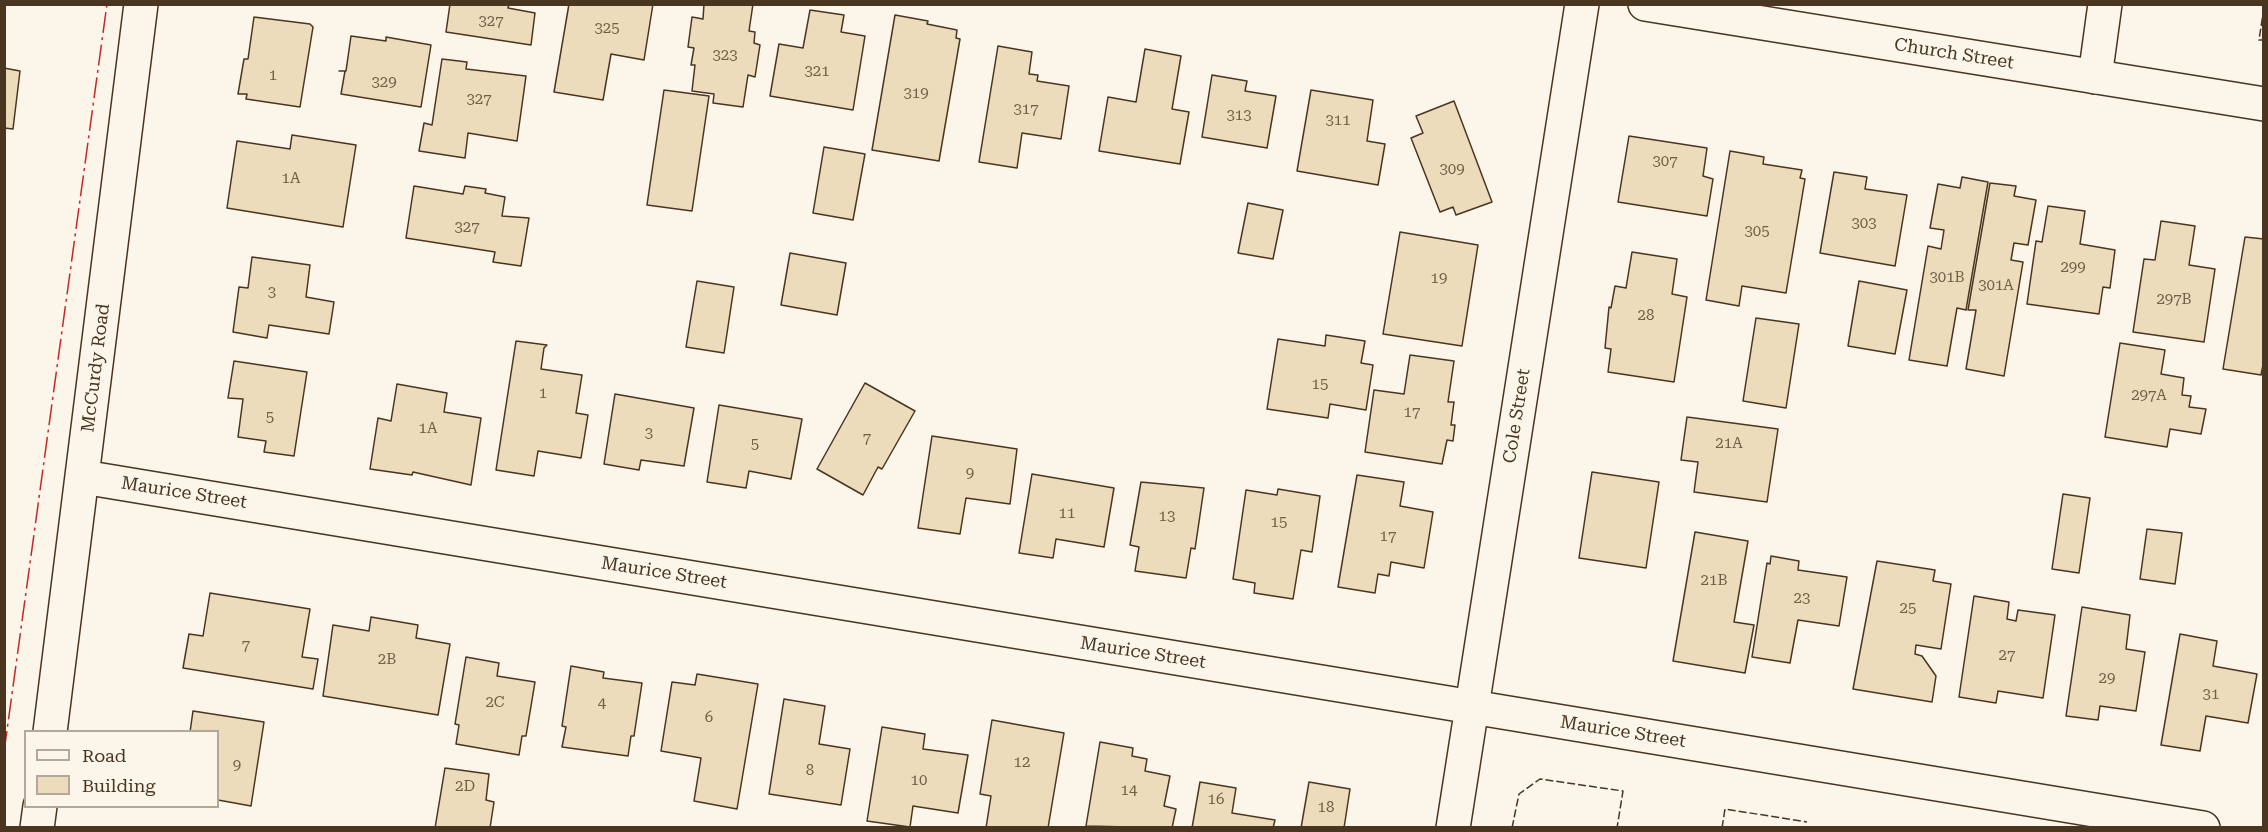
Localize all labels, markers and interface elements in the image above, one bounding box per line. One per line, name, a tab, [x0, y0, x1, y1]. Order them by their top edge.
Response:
house number: 327	[478, 13, 504, 31]
house number: 325	[594, 20, 620, 38]
street label: Church Street	[1893, 34, 2015, 74]
house number: 323	[712, 47, 738, 65]
house number: 321	[804, 63, 830, 81]
house number: 1	[269, 67, 277, 85]
house number: 329	[371, 74, 397, 92]
house number: 319	[903, 85, 929, 103]
house number: 327	[466, 91, 492, 109]
house number: 317	[1013, 101, 1039, 119]
house number: 313	[1226, 107, 1252, 125]
house number: 311	[1325, 112, 1351, 130]
house number: 307	[1652, 153, 1678, 171]
house number: 309	[1439, 161, 1465, 179]
house number: 1A	[282, 170, 300, 188]
house number: 303	[1851, 215, 1877, 233]
house number: 327	[454, 219, 480, 237]
house number: 305	[1744, 223, 1770, 241]
house number: 299	[2060, 259, 2086, 277]
house number: 301B	[1929, 269, 1965, 287]
house number: 19	[1431, 270, 1447, 288]
house number: 301A	[1978, 277, 2014, 295]
house number: 3	[268, 284, 276, 302]
house number: 297B	[2156, 291, 2192, 309]
street label: McCurdy Road	[77, 302, 115, 434]
house number: 28	[1638, 307, 1654, 325]
street label: Cole Street	[1499, 367, 1535, 465]
house number: 15	[1312, 376, 1328, 394]
house number: 1	[539, 385, 547, 403]
house number: 297A	[2131, 387, 2167, 405]
house number: 17	[1404, 404, 1420, 422]
house number: 5	[266, 409, 274, 427]
house number: 1A	[419, 420, 437, 438]
house number: 3	[645, 425, 653, 443]
house number: 7	[863, 430, 871, 448]
house number: 21A	[1715, 435, 1743, 453]
house number: 5	[751, 436, 759, 454]
house number: 9	[966, 465, 974, 483]
street label: Maurice Street	[120, 472, 248, 514]
house number: 11	[1059, 505, 1075, 523]
house number: 13	[1159, 508, 1175, 526]
house number: 15	[1271, 514, 1287, 532]
house number: 17	[1380, 528, 1396, 546]
street label: Maurice Street	[600, 552, 728, 594]
house number: 21B	[1701, 572, 1727, 590]
house number: 23	[1794, 590, 1810, 608]
house number: 25	[1900, 600, 1916, 618]
street label: Maurice Street	[1079, 632, 1207, 674]
house number: 7	[242, 637, 250, 655]
house number: 27	[1999, 647, 2015, 665]
house number: 2B	[378, 651, 396, 669]
house number: 29	[2099, 670, 2115, 688]
house number: 31	[2203, 686, 2219, 704]
house number: 2C	[485, 694, 505, 712]
house number: 4	[598, 695, 606, 713]
house number: 6	[705, 709, 713, 727]
street label: Maurice Street	[1559, 711, 1687, 753]
legend	[24, 730, 219, 808]
text: Road	[82, 745, 126, 766]
house number: 12	[1014, 754, 1030, 772]
house number: 9	[233, 757, 241, 775]
house number: 8	[806, 762, 814, 780]
house number: 10	[911, 772, 927, 790]
text: Building	[82, 775, 156, 796]
house number: 2D	[455, 778, 475, 796]
house number: 14	[1121, 782, 1137, 800]
house number: 16	[1208, 791, 1224, 809]
house number: 18	[1318, 799, 1334, 817]

